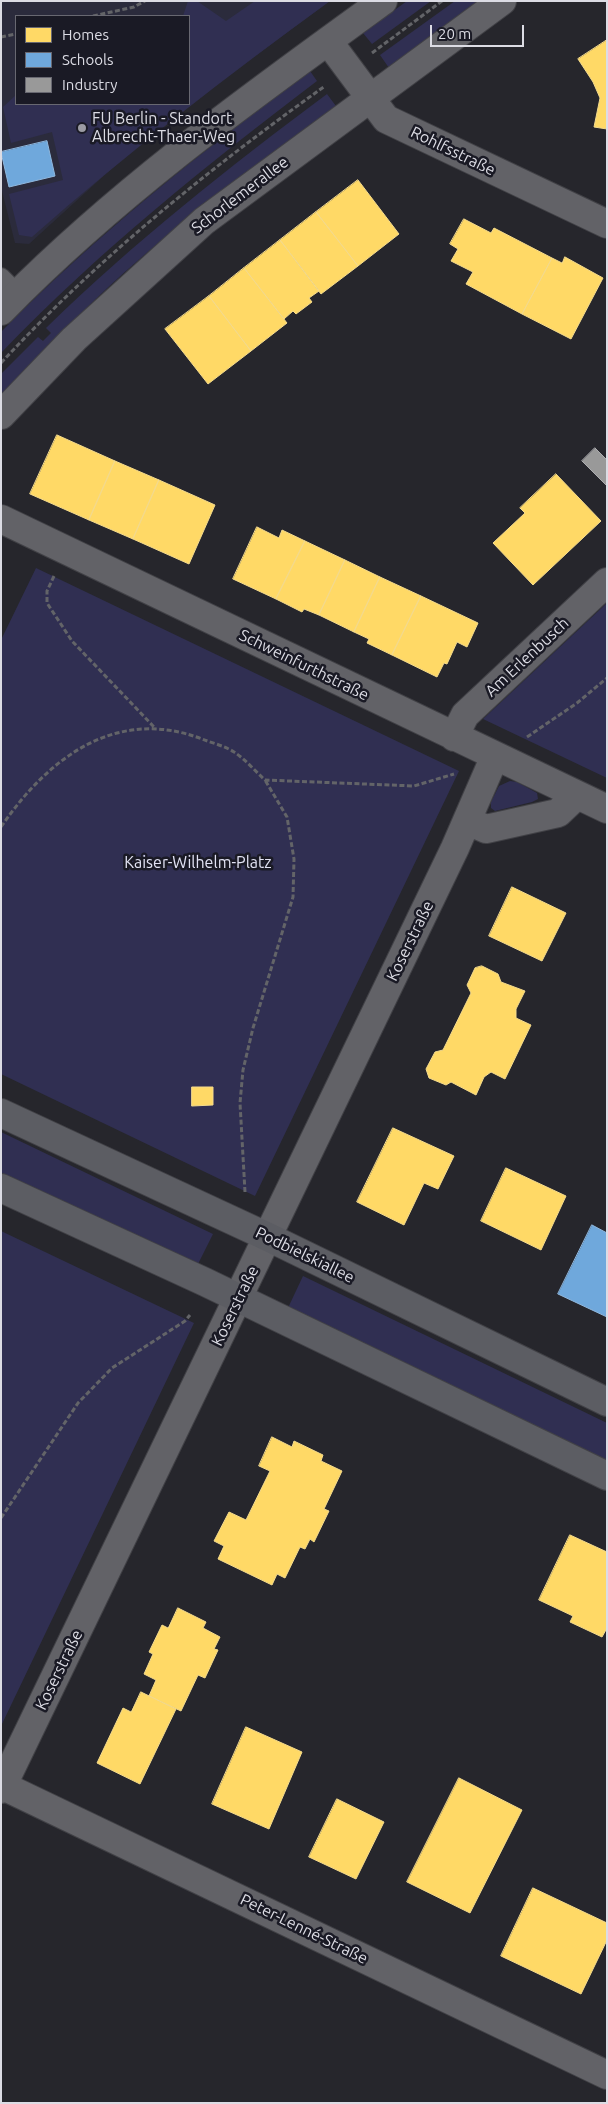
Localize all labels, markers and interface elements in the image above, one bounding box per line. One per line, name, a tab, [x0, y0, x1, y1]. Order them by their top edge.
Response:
legend	[15, 15, 190, 105]
scale bar	[433, 15, 527, 47]
text: 20 m	[438, 25, 471, 42]
text: Homes	[62, 26, 109, 43]
text: Schools	[62, 51, 113, 68]
text: Industry	[62, 76, 117, 93]
place label: FU Berlin - Standort Albrecht-Thaer-Weg	[92, 109, 235, 147]
marker: FU Berlin - Standort Albrecht-Thaer-Weg	[76, 122, 88, 134]
street label: Rohlfsstraße	[408, 122, 498, 180]
street label: Schorlemerallee	[188, 152, 292, 238]
street label: Am Erlenbusch	[481, 613, 573, 701]
street label: Schweinfurthstraße	[236, 625, 372, 705]
park label: Kaiser-Wilhelm-Platz	[124, 853, 272, 873]
street label: Koserstraße	[382, 898, 438, 984]
street label: Podbielskiallee	[252, 1223, 358, 1287]
street label: Koserstraße	[207, 1263, 263, 1349]
street label: Koserstraße	[31, 1627, 87, 1713]
street label: Peter-Lenné-Straße	[237, 1890, 371, 1968]

